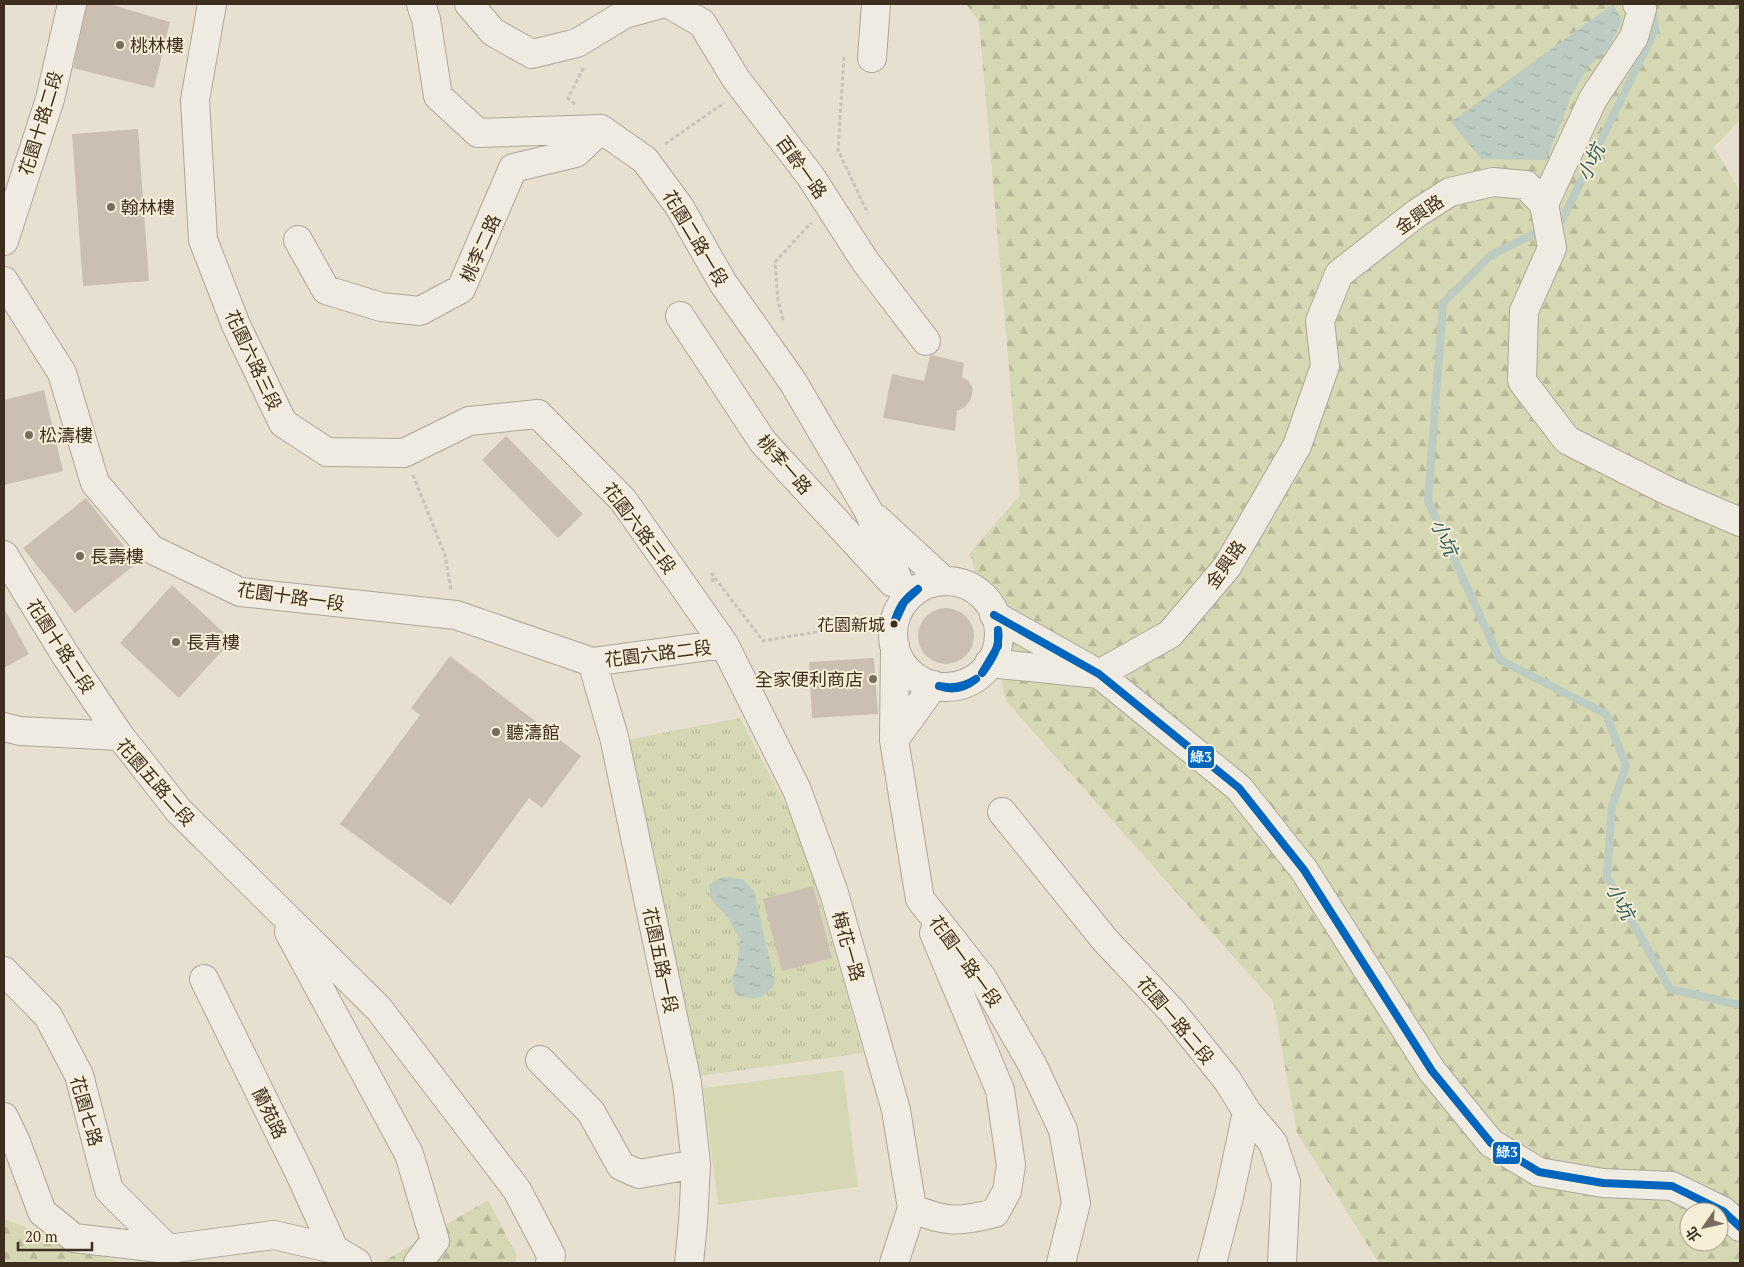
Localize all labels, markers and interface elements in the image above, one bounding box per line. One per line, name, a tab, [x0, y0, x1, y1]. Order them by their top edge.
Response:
place label: 桃林樓	[130, 33, 184, 57]
marker: 桃林樓	[114, 39, 126, 51]
street label: 花園十路二段	[13, 68, 67, 178]
street label: 百齡一路	[771, 131, 833, 203]
water label: 小坑	[1570, 137, 1611, 185]
street label: 花園二路一段	[658, 186, 734, 290]
street label: 金興路	[1390, 189, 1448, 239]
place label: 翰林樓	[121, 195, 175, 219]
marker: 翰林樓	[105, 201, 117, 213]
street label: 桃李二路	[454, 210, 506, 286]
street label: 花園六路三段	[220, 306, 288, 414]
place label: 松濤樓	[39, 423, 93, 447]
marker: 松濤樓	[23, 429, 35, 441]
street label: 桃李一路	[752, 429, 818, 499]
street label: 花園六路三段	[598, 478, 682, 578]
water label: 小坑	[1426, 515, 1465, 562]
street label: 金興路	[1200, 535, 1250, 593]
place label: 長壽樓	[90, 544, 144, 568]
marker: 長壽樓	[74, 550, 86, 562]
street label: 花園十路一段	[236, 577, 346, 615]
street label: 花園十路二段	[22, 594, 100, 698]
place label: 花園新城	[817, 613, 885, 636]
marker: 花園新城	[889, 619, 899, 629]
place label: 長青樓	[186, 630, 240, 654]
street label: 花園六路二段	[603, 635, 713, 671]
marker: 長青樓	[170, 636, 182, 648]
place label: 全家便利商店	[755, 667, 863, 691]
marker: 全家便利商店	[867, 673, 879, 685]
place label: 聽濤館	[506, 720, 560, 744]
marker: 聽濤館	[490, 726, 502, 738]
street label: 花園五路二段	[112, 733, 200, 831]
line badge: 綠3	[1187, 745, 1215, 769]
text: 綠3	[1190, 747, 1212, 766]
water label: 小坑	[1601, 878, 1642, 926]
street label: 花園五路一段	[638, 905, 684, 1015]
street label: 梅花一路	[828, 908, 870, 984]
street label: 花園一路一段	[925, 910, 1007, 1012]
street label: 花園一路二段	[1132, 971, 1220, 1069]
street label: 花園七路	[66, 1073, 108, 1149]
street label: 蘭苑路	[247, 1083, 293, 1143]
line badge: 綠3	[1492, 1141, 1521, 1165]
text: 綠3	[1496, 1142, 1518, 1161]
north arrow	[1679, 1202, 1729, 1252]
scale bar	[18, 1220, 91, 1252]
text: 北	[1681, 1223, 1705, 1246]
text: 20 m	[25, 1226, 58, 1246]

